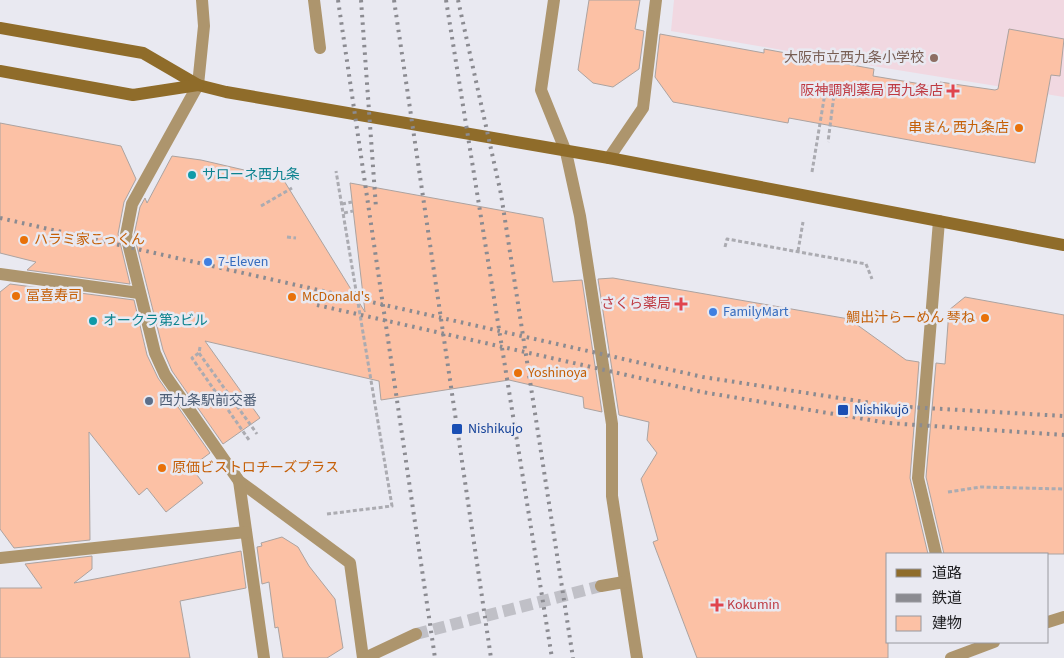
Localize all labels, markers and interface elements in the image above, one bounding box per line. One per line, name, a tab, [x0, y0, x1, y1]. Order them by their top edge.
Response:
place label: 大阪市立西九条小学校	[784, 48, 924, 68]
marker: 大阪市立西九条小学校	[928, 52, 940, 64]
place label: 阪神調剤薬局 西九条店	[800, 81, 943, 101]
marker: 阪神調剤薬局 西九条店	[947, 85, 959, 97]
place label: 串まん 西九条店	[908, 118, 1009, 138]
marker: 串まん 西九条店	[1013, 122, 1025, 134]
place label: サローネ西九条	[202, 165, 300, 185]
marker: サローネ西九条	[186, 169, 198, 181]
place label: ハラミ家こっくん	[34, 230, 145, 250]
marker: ハラミ家こっくん	[18, 234, 30, 246]
place label: 7-Eleven	[218, 252, 268, 272]
marker: 7-Eleven	[202, 256, 214, 268]
place label: 冨喜寿司	[26, 286, 82, 306]
place label: McDonald's	[302, 287, 370, 307]
marker: 冨喜寿司	[10, 290, 22, 302]
marker: McDonald's	[286, 291, 298, 303]
place label: さくら薬局	[601, 294, 671, 314]
marker: さくら薬局	[675, 298, 687, 310]
place label: FamilyMart	[723, 302, 789, 322]
marker: FamilyMart	[707, 306, 719, 318]
place label: 鯛出汁らーめん 琴ね	[846, 308, 975, 328]
place label: オークラ第2ビル	[103, 311, 208, 331]
marker: 鯛出汁らーめん 琴ね	[979, 312, 991, 324]
marker: オークラ第2ビル	[87, 315, 99, 327]
place label: Yoshinoya	[527, 363, 587, 383]
marker: Yoshinoya	[512, 367, 524, 379]
place label: 西九条駅前交番	[159, 391, 257, 411]
marker: 西九条駅前交番	[143, 395, 155, 407]
place label: Nishikujō	[854, 400, 909, 420]
marker: Nishikujō	[836, 403, 850, 417]
place label: Nishikujo	[468, 419, 523, 439]
marker: Nishikujo	[450, 422, 464, 436]
place label: 原価ビストロチーズプラス	[172, 458, 339, 478]
marker: 原価ビストロチーズプラス	[156, 462, 168, 474]
legend	[886, 553, 1049, 643]
text: 道路	[932, 563, 962, 584]
text: 鉄道	[932, 588, 962, 609]
place label: Kokumin	[727, 595, 780, 615]
marker: Kokumin	[711, 599, 723, 611]
text: 建物	[932, 613, 962, 634]

